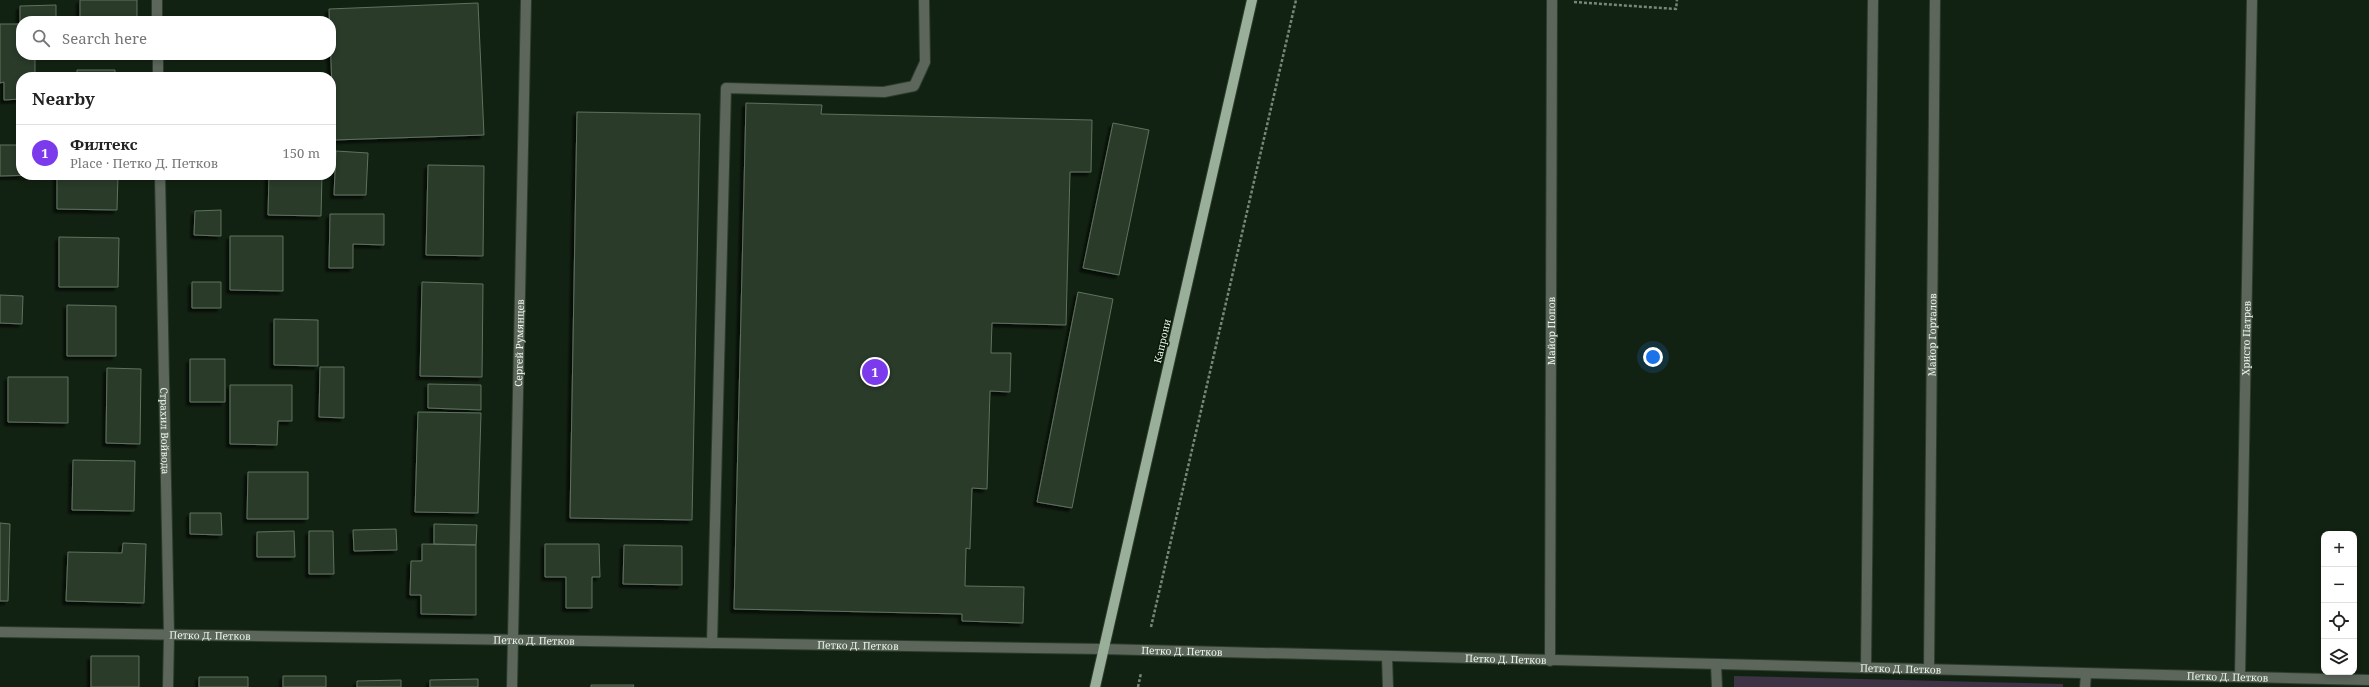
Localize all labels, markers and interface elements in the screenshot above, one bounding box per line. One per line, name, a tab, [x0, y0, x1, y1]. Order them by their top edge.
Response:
search box	[16, 16, 336, 60]
icon: search	[30, 27, 52, 49]
text: Search here	[62, 28, 147, 48]
text: Nearby	[32, 87, 95, 110]
text: Филтекс	[70, 134, 138, 154]
text: 1	[41, 144, 49, 162]
text: 150 m	[283, 144, 320, 162]
text: Place · Петко Д. Петков	[70, 154, 218, 172]
street label: Майор Горталов	[1925, 293, 1939, 377]
street label: Майор Попов	[1544, 296, 1558, 365]
street label: Сергей Румянцев	[511, 299, 527, 387]
street label: Христо Патрев	[2238, 300, 2254, 375]
street label: Капрони	[1150, 317, 1174, 364]
your location	[1643, 347, 1663, 367]
pin: 1	[862, 357, 888, 387]
street label: Страхил Войвода	[157, 387, 173, 475]
map controls	[2321, 531, 2357, 675]
button: +	[2321, 531, 2357, 567]
button: −	[2321, 567, 2357, 603]
button: locate	[2321, 603, 2357, 639]
street label: Петко Д. Петков	[169, 628, 251, 643]
street label: Петко Д. Петков	[493, 633, 575, 648]
street label: Петко Д. Петков	[817, 638, 899, 653]
button: layers	[2321, 639, 2357, 675]
street label: Петко Д. Петков	[1141, 643, 1223, 659]
street label: Петко Д. Петков	[1465, 651, 1547, 667]
street label: Петко Д. Петков	[1860, 661, 1942, 677]
street label: Петко Д. Петков	[2187, 669, 2269, 685]

